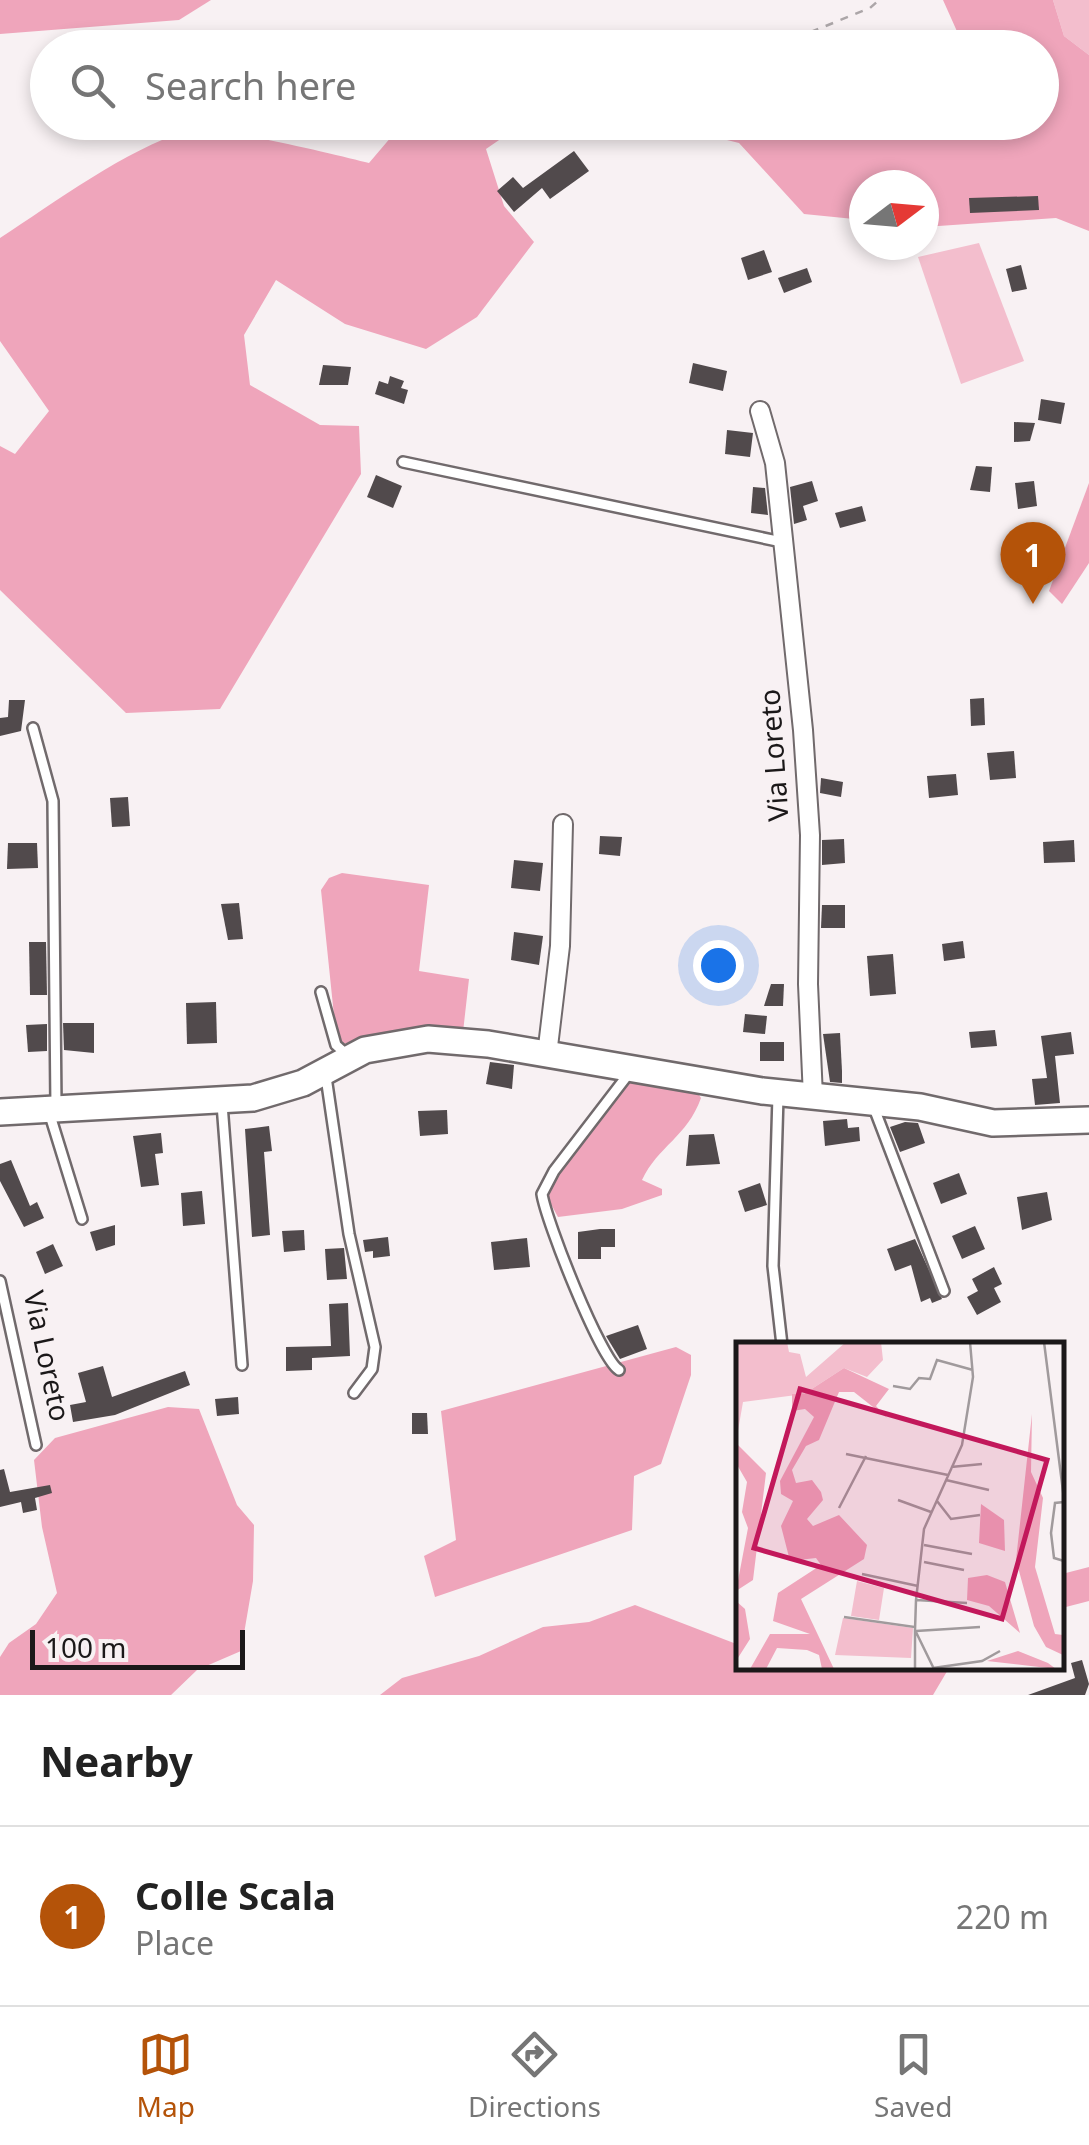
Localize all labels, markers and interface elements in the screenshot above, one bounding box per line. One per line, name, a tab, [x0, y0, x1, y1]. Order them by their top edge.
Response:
search box	[30, 30, 1059, 140]
icon: search	[65, 58, 120, 113]
text: Search here	[145, 59, 356, 111]
north arrow	[849, 170, 939, 260]
pin: 1	[1000, 522, 1066, 604]
street label: Via Loreto	[749, 688, 797, 822]
your location	[693, 940, 744, 991]
street label: Via Loreto	[16, 1287, 80, 1425]
inset map	[736, 1342, 1064, 1670]
scale bar	[30, 1625, 245, 1670]
text: 100 m	[45, 1628, 127, 1666]
text: Nearby	[40, 1732, 193, 1789]
text: Colle Scala	[135, 1869, 336, 1921]
text: 1	[63, 1895, 82, 1938]
text: 220 m	[956, 1895, 1049, 1938]
text: Place	[135, 1921, 214, 1964]
tab: Map	[137, 2027, 195, 2125]
tab: Directions	[468, 2027, 601, 2125]
tab: Saved	[874, 2027, 952, 2125]

